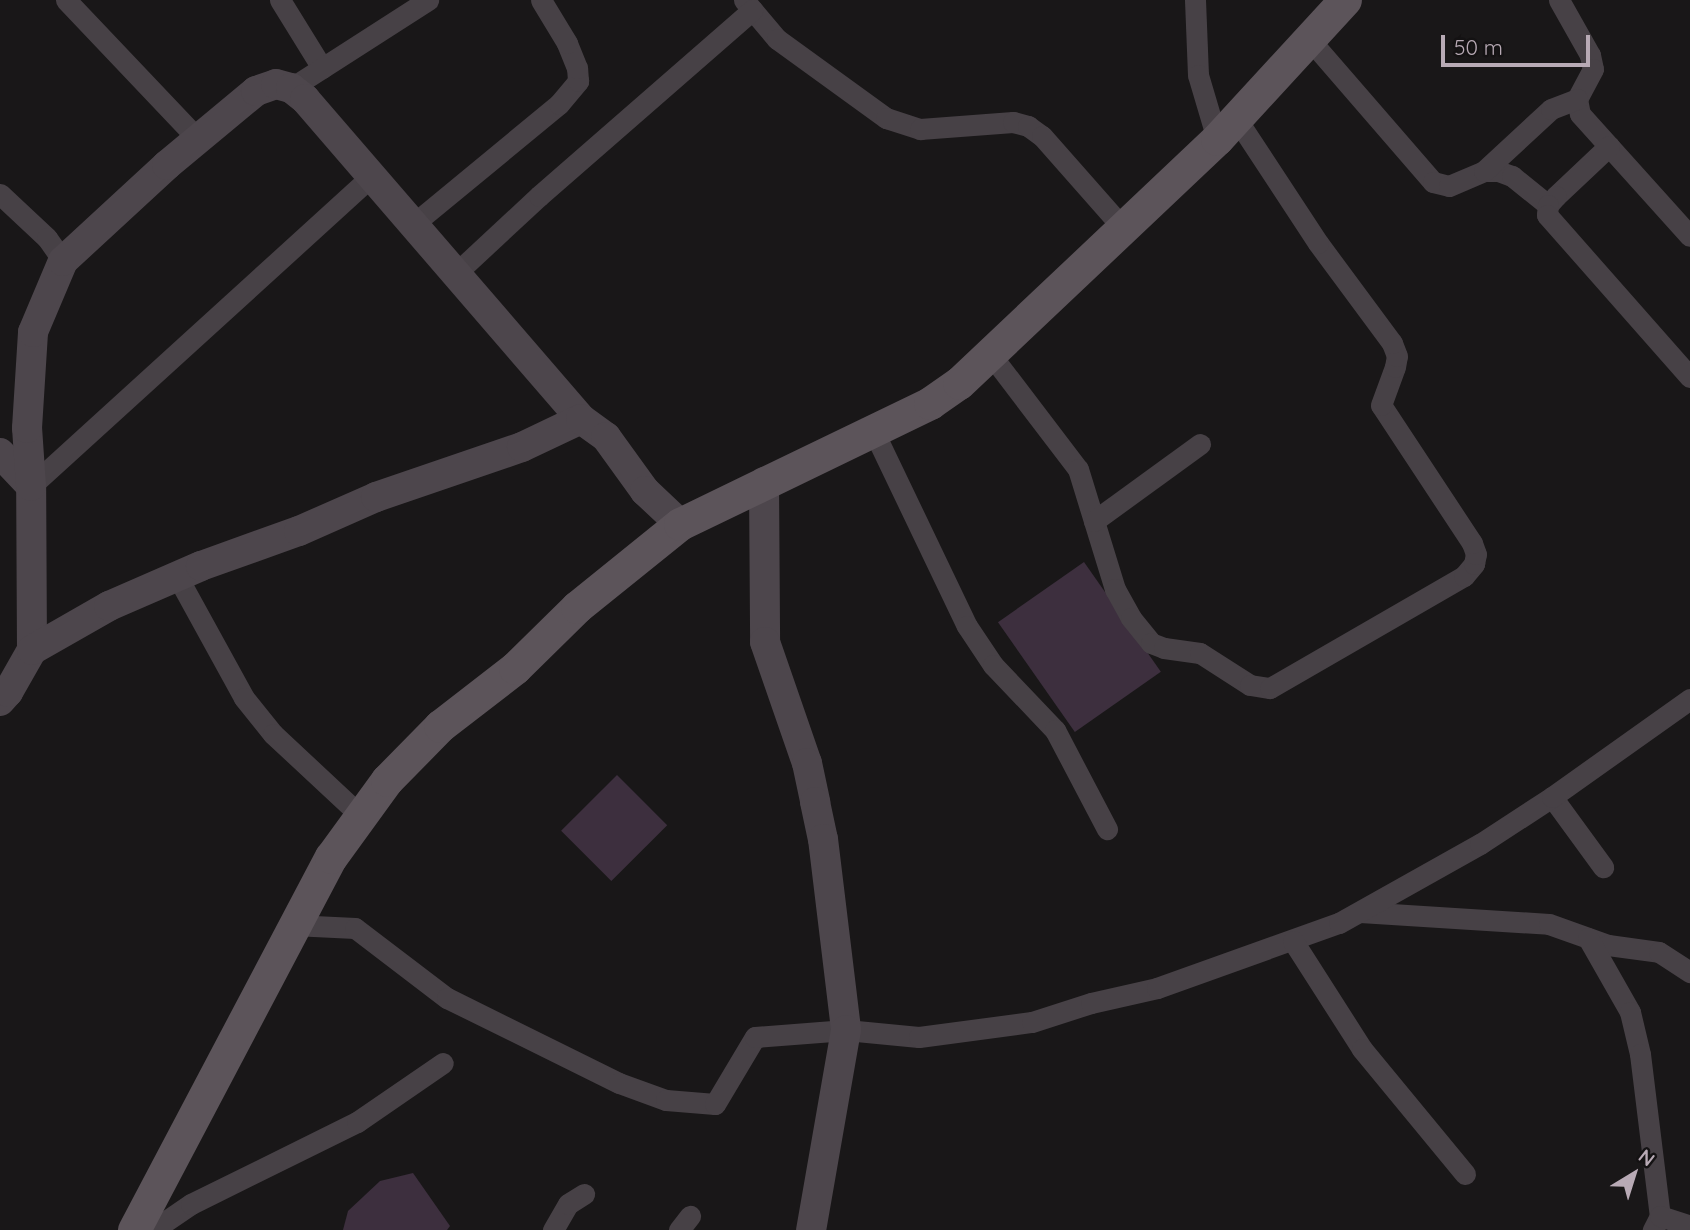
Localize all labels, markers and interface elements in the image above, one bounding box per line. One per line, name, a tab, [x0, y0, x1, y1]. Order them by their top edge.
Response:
scale bar	[1445, 21, 1594, 65]
text: 50 m	[1454, 34, 1503, 60]
north arrow	[1599, 1139, 1669, 1209]
text: N	[1634, 1144, 1660, 1171]

